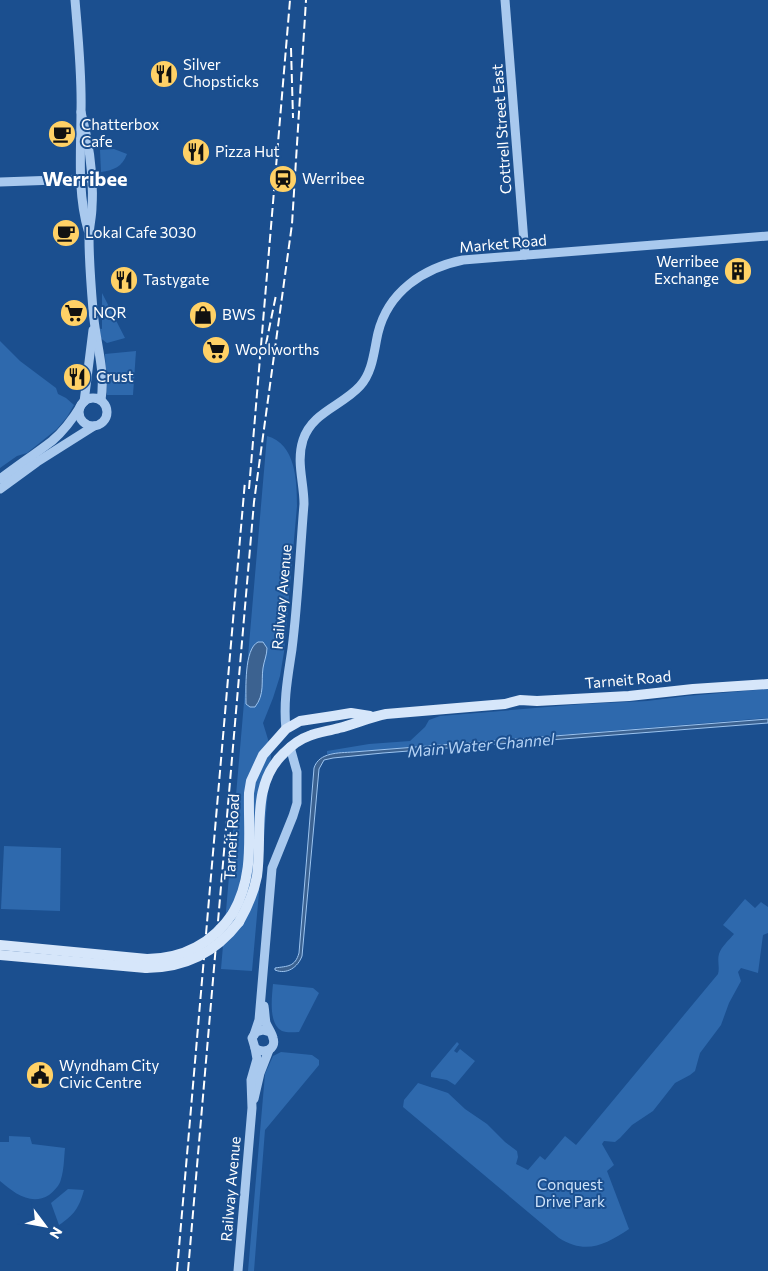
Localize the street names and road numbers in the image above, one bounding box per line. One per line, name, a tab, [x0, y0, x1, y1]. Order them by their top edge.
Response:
street label: Cottrell Street East	[487, 63, 515, 195]
street label: Market Road	[458, 230, 547, 256]
street label: Railway Avenue	[267, 543, 295, 650]
street label: Tarneit Road	[584, 666, 672, 692]
street label: Tarneit Road	[220, 793, 242, 881]
street label: Railway Avenue	[216, 1135, 244, 1242]

